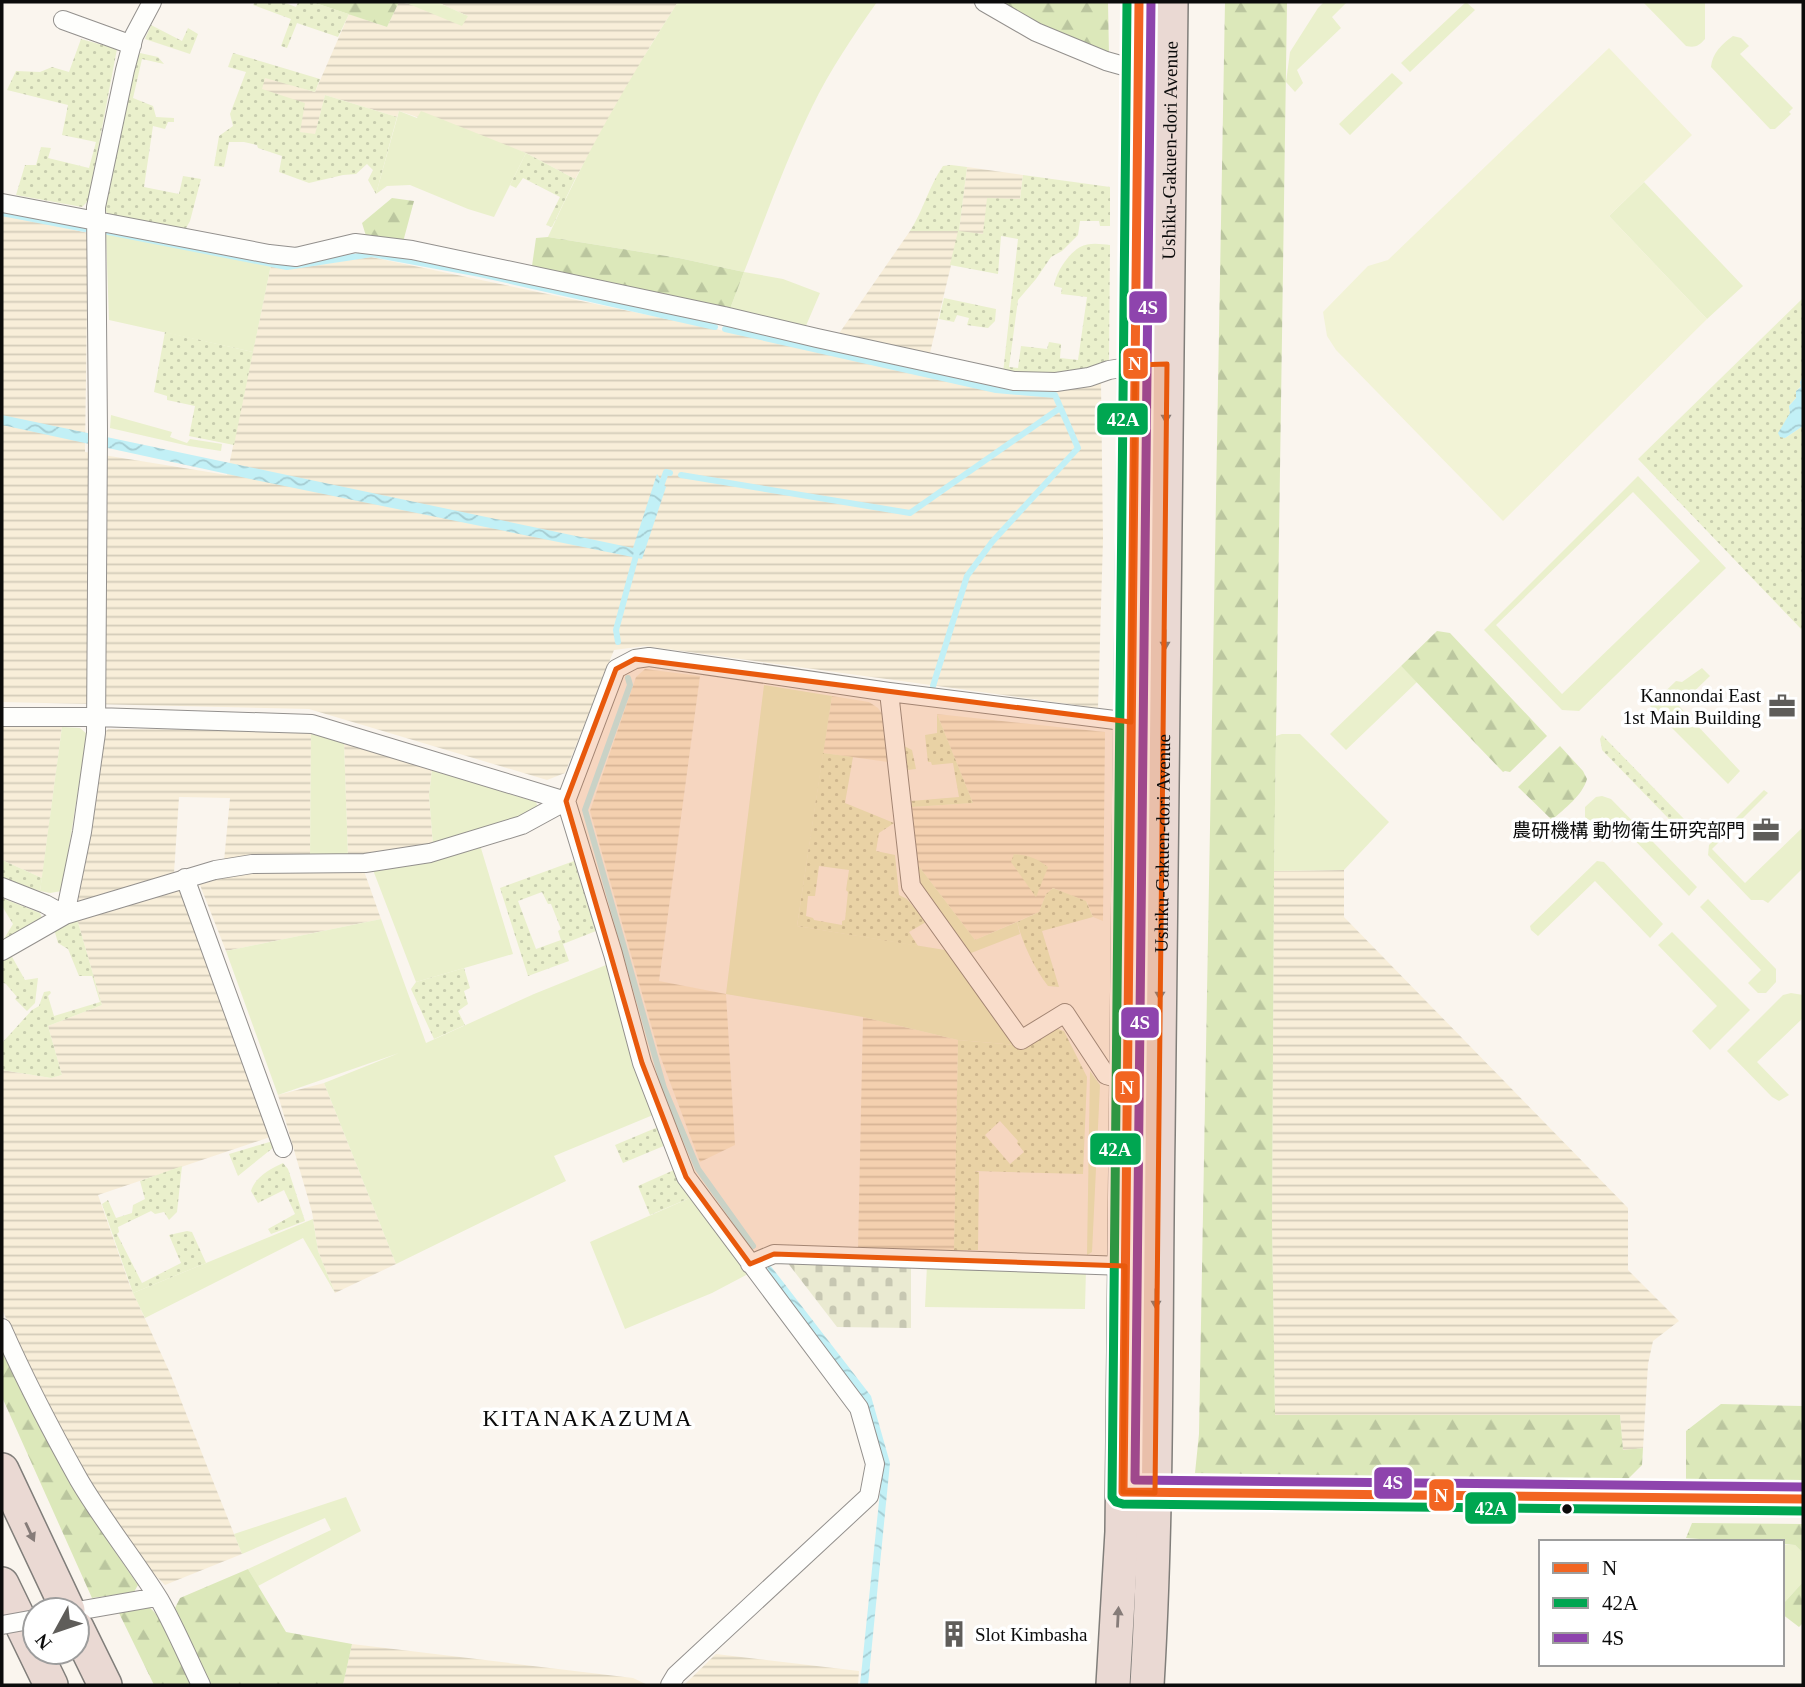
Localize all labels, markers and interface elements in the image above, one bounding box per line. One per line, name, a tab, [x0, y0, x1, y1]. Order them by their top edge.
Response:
street label: Ushiku-Gakuen-dori Avenue	[1157, 41, 1181, 260]
line badge: 4S	[1128, 290, 1168, 324]
text: 4S	[1138, 297, 1158, 318]
line badge: N	[1122, 347, 1149, 380]
text: N	[1128, 353, 1142, 374]
line badge: 42A	[1096, 402, 1149, 436]
one-way arrow	[1160, 402, 1172, 424]
text: 42A	[1107, 409, 1140, 430]
one-way arrow	[1159, 630, 1171, 652]
place label: Kannondai East 1st Main Building	[1623, 685, 1762, 728]
office icon: Kannondai East 1st Main Building	[1767, 691, 1797, 721]
street label: Ushiku-Gakuen-dori Avenue	[1150, 734, 1174, 953]
office icon: 農研機構 動物衛生研究部門	[1751, 815, 1781, 845]
place label: 農研機構 動物衛生研究部門	[1512, 820, 1745, 841]
one-way arrow	[1154, 980, 1166, 1002]
line badge: 4S	[1120, 1006, 1160, 1039]
text: 4S	[1130, 1012, 1150, 1033]
line badge: N	[1114, 1070, 1141, 1104]
text: N	[1120, 1077, 1134, 1098]
line badge: 42A	[1089, 1132, 1142, 1166]
text: 42A	[1099, 1139, 1132, 1160]
one-way arrow	[1150, 1288, 1162, 1310]
district label: KITANAKAZUMA	[482, 1406, 694, 1431]
line badge: 4S	[1373, 1466, 1413, 1500]
text: 4S	[1383, 1472, 1403, 1493]
line badge: N	[1428, 1478, 1455, 1512]
text: N	[1434, 1485, 1448, 1506]
line badge: 42A	[1464, 1491, 1517, 1525]
text: 42A	[1475, 1498, 1508, 1519]
unlabelled marker	[1560, 1502, 1574, 1516]
one-way arrow	[24, 1522, 36, 1542]
legend	[1539, 1540, 1784, 1666]
text: N	[1602, 1556, 1617, 1580]
text: 42A	[1602, 1591, 1639, 1615]
north arrow	[21, 1596, 91, 1666]
one-way arrow	[1112, 1606, 1123, 1628]
building icon: Slot Kimbasha	[939, 1619, 969, 1649]
place label: Slot Kimbasha	[975, 1624, 1088, 1645]
text: 4S	[1602, 1626, 1624, 1650]
text: N	[31, 1629, 56, 1654]

